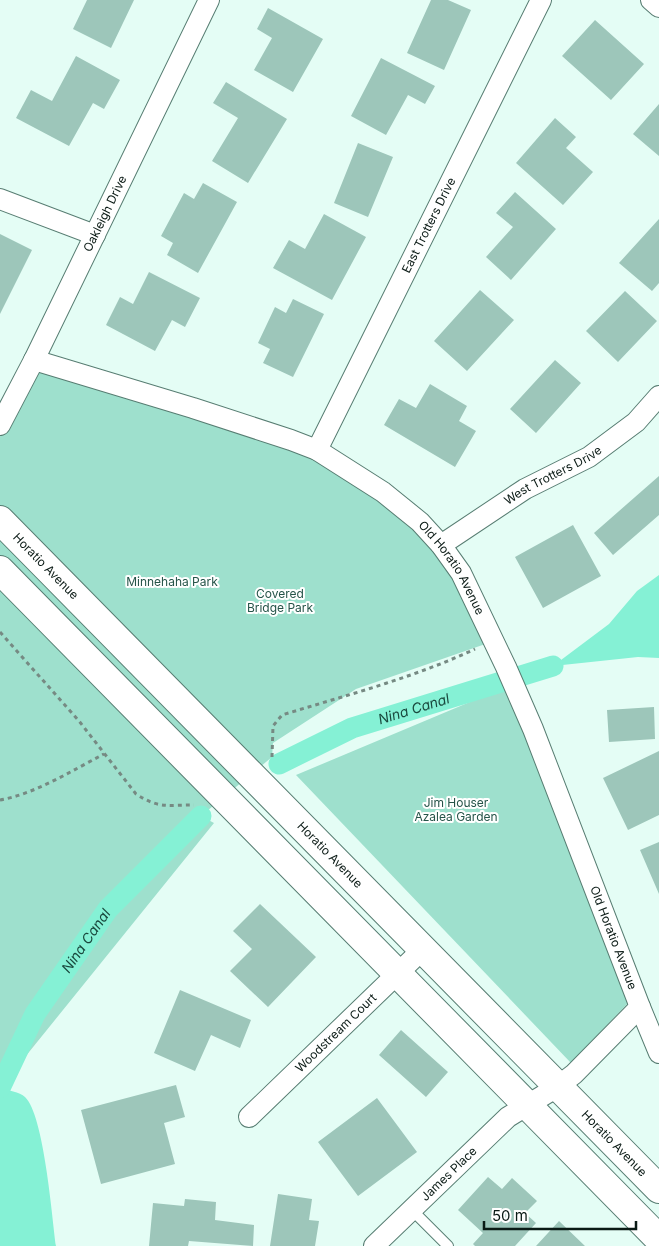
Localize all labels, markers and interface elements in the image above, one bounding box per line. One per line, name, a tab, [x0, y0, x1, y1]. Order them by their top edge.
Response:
street label: Oakleigh Drive	[80, 173, 130, 254]
street label: East Trotters Drive	[398, 175, 458, 275]
street label: West Trotters Drive	[501, 442, 604, 508]
street label: Old Horatio Avenue	[416, 517, 488, 617]
street label: Horatio Avenue	[10, 530, 82, 602]
park label: Minnehaha Park	[126, 574, 218, 589]
park label: Covered Bridge Park	[247, 586, 314, 615]
water label: Nina Canal	[376, 689, 452, 727]
park label: Jim Houser Azalea Garden	[414, 795, 498, 824]
street label: Horatio Avenue	[294, 818, 366, 891]
street label: Old Horatio Avenue	[587, 884, 641, 992]
water label: Nina Canal	[57, 905, 114, 976]
street label: Woodstream Court	[292, 990, 379, 1075]
street label: Horatio Avenue	[579, 1107, 650, 1179]
street label: James Place	[417, 1143, 480, 1204]
scale bar	[484, 1198, 636, 1230]
text: 50 m	[492, 1206, 528, 1225]

